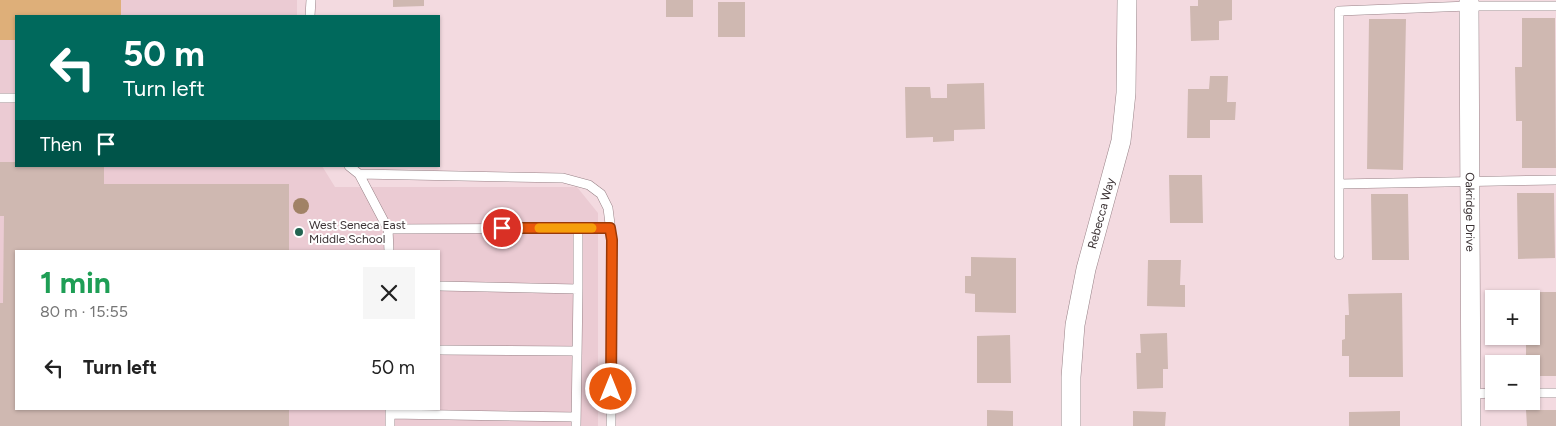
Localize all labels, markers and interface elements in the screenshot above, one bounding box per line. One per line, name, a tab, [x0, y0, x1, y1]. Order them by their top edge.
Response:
text: 50 m	[123, 33, 205, 75]
icon: left	[40, 35, 105, 100]
text: Turn left	[123, 75, 205, 102]
icon: arrive	[92, 130, 120, 158]
text: Then	[40, 133, 82, 156]
street label: Oakridge Drive	[1463, 172, 1477, 252]
street label: Rebecca Way	[1085, 175, 1118, 250]
pin	[481, 207, 523, 249]
icon: arrive	[488, 214, 516, 242]
place label: West Seneca East Middle School	[309, 218, 406, 246]
marker: West Seneca East Middle School	[293, 226, 305, 238]
text: 1 min	[40, 264, 111, 301]
button: close	[363, 267, 415, 319]
map controls	[1485, 290, 1540, 410]
button: +	[1485, 290, 1540, 345]
text: 80 m · 15:55	[40, 302, 128, 321]
icon: left	[40, 354, 68, 382]
button: −	[1485, 355, 1540, 410]
text: Turn left	[83, 356, 157, 379]
text: 50 m	[371, 356, 415, 379]
position arrow	[584, 362, 636, 414]

